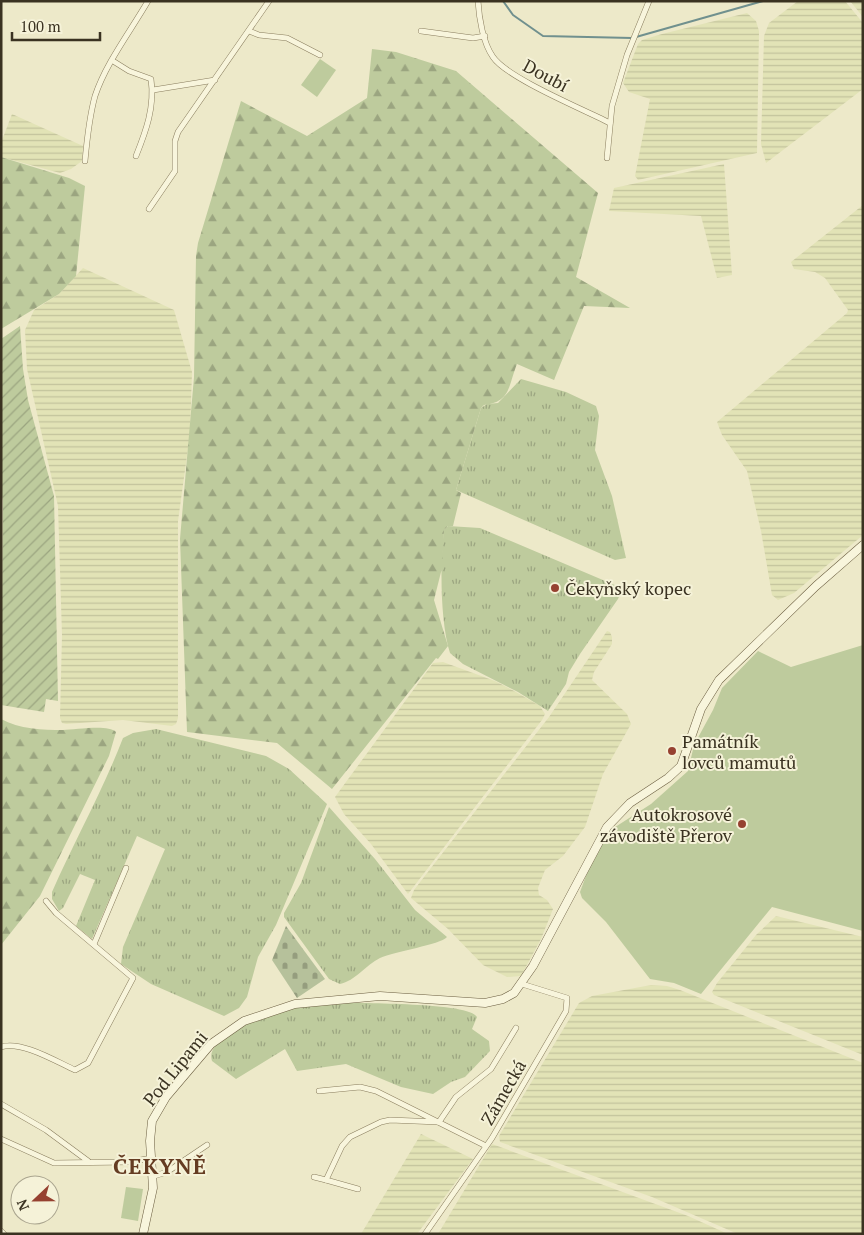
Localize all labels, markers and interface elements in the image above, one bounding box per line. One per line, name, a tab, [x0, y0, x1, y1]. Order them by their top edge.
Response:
scale bar	[12, 10, 100, 42]
text: 100 m	[20, 16, 61, 36]
street label: Doubí	[519, 53, 573, 97]
place label: Čekyňský kopec	[565, 576, 692, 600]
marker: Čekyňský kopec	[549, 582, 561, 594]
place label: Památník lovců mamutů	[682, 729, 796, 774]
marker: Památník lovců mamutů	[666, 745, 678, 757]
place label: Autokrosové závodiště Přerov	[600, 802, 733, 847]
marker: Autokrosové závodiště Přerov	[736, 818, 748, 830]
street label: Pod Lipami	[137, 1025, 213, 1111]
street label: Zámecká	[475, 1055, 531, 1129]
district label: ČEKYNĚ	[113, 1151, 207, 1180]
north arrow	[10, 1175, 60, 1225]
text: N	[12, 1196, 33, 1214]

